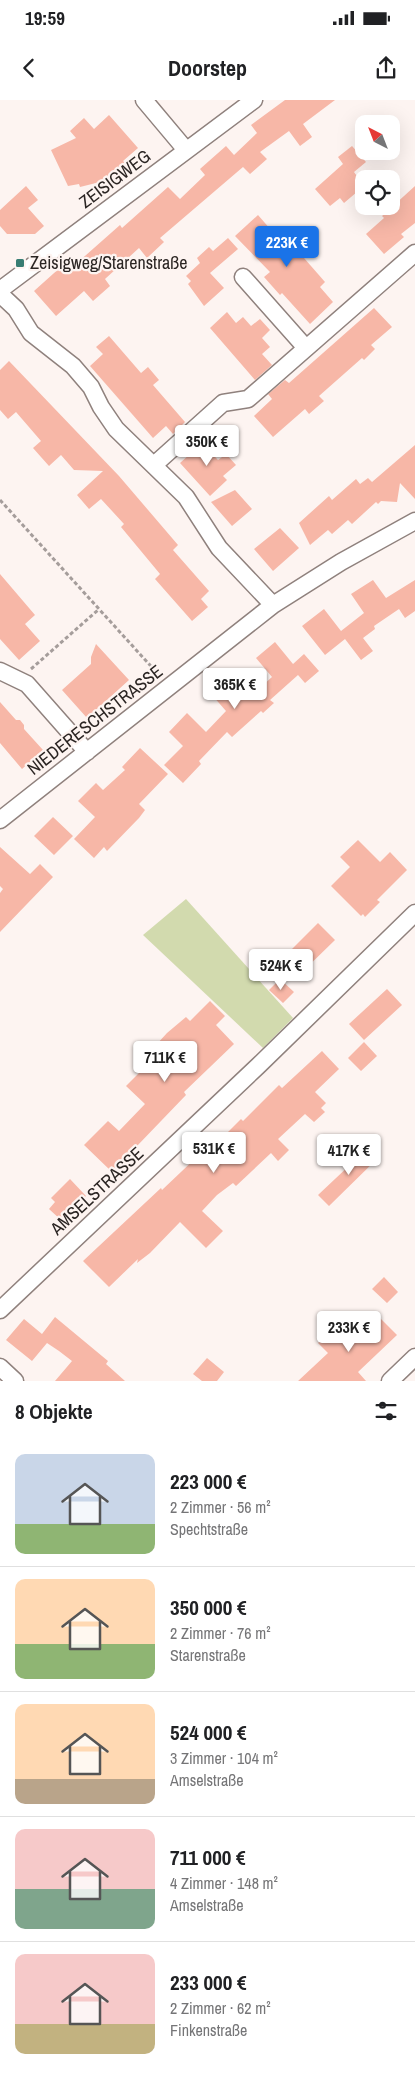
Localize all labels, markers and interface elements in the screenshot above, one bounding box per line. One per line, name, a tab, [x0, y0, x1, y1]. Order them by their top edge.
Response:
text: 19:59	[25, 5, 65, 31]
text: Doorstep	[168, 53, 247, 83]
icon: back	[15, 54, 43, 82]
icon: share	[372, 54, 400, 82]
north arrow	[355, 115, 400, 160]
map controls	[355, 115, 400, 215]
street label: ZEISIGWEG	[74, 143, 156, 214]
button: locate	[355, 170, 400, 215]
pin: 223K €	[246, 226, 328, 268]
text: 223K €	[266, 231, 308, 253]
place label: Zeisigweg/Starenstraße	[30, 250, 188, 275]
marker: Zeisigweg/Starenstraße	[14, 257, 26, 269]
pin: 350K €	[166, 424, 248, 467]
text: 350K €	[186, 430, 228, 452]
street label: NIEDERESCHSTRASSE	[22, 659, 168, 780]
pin: 365K €	[194, 668, 276, 710]
text: 365K €	[214, 673, 256, 695]
pin: 524K €	[240, 948, 322, 991]
text: 524K €	[260, 954, 302, 976]
pin: 711K €	[124, 1040, 206, 1083]
text: 711K €	[144, 1046, 186, 1068]
pin: 531K €	[173, 1132, 255, 1174]
pin: 417K €	[308, 1134, 390, 1176]
text: 531K €	[193, 1137, 235, 1159]
text: 417K €	[328, 1139, 370, 1161]
street label: AMSELSTRASSE	[44, 1141, 149, 1241]
pin: 233K €	[308, 1310, 390, 1353]
text: 233K €	[328, 1316, 370, 1338]
text: 8 Objekte	[15, 1397, 93, 1426]
icon: filters	[372, 1397, 400, 1425]
text: 223 000 €	[170, 1467, 247, 1496]
icon: home	[55, 1474, 115, 1534]
text: 2 Zimmer · 56 m²	[170, 1496, 271, 1518]
text: Spechtstraße	[170, 1518, 248, 1540]
text: 350 000 €	[170, 1593, 247, 1622]
icon: home	[55, 1599, 115, 1659]
text: 2 Zimmer · 76 m²	[170, 1622, 271, 1644]
text: Starenstraße	[170, 1644, 246, 1666]
text: 524 000 €	[170, 1718, 247, 1747]
icon: home	[55, 1724, 115, 1784]
text: 3 Zimmer · 104 m²	[170, 1747, 278, 1769]
text: Amselstraße	[170, 1769, 244, 1791]
text: 711 000 €	[170, 1843, 246, 1872]
icon: home	[55, 1849, 115, 1909]
text: 4 Zimmer · 148 m²	[170, 1872, 278, 1894]
text: Amselstraße	[170, 1894, 244, 1916]
text: 233 000 €	[170, 1968, 247, 1997]
icon: home	[55, 1974, 115, 2034]
text: 2 Zimmer · 62 m²	[170, 1997, 271, 2019]
text: Finkenstraße	[170, 2019, 247, 2041]

